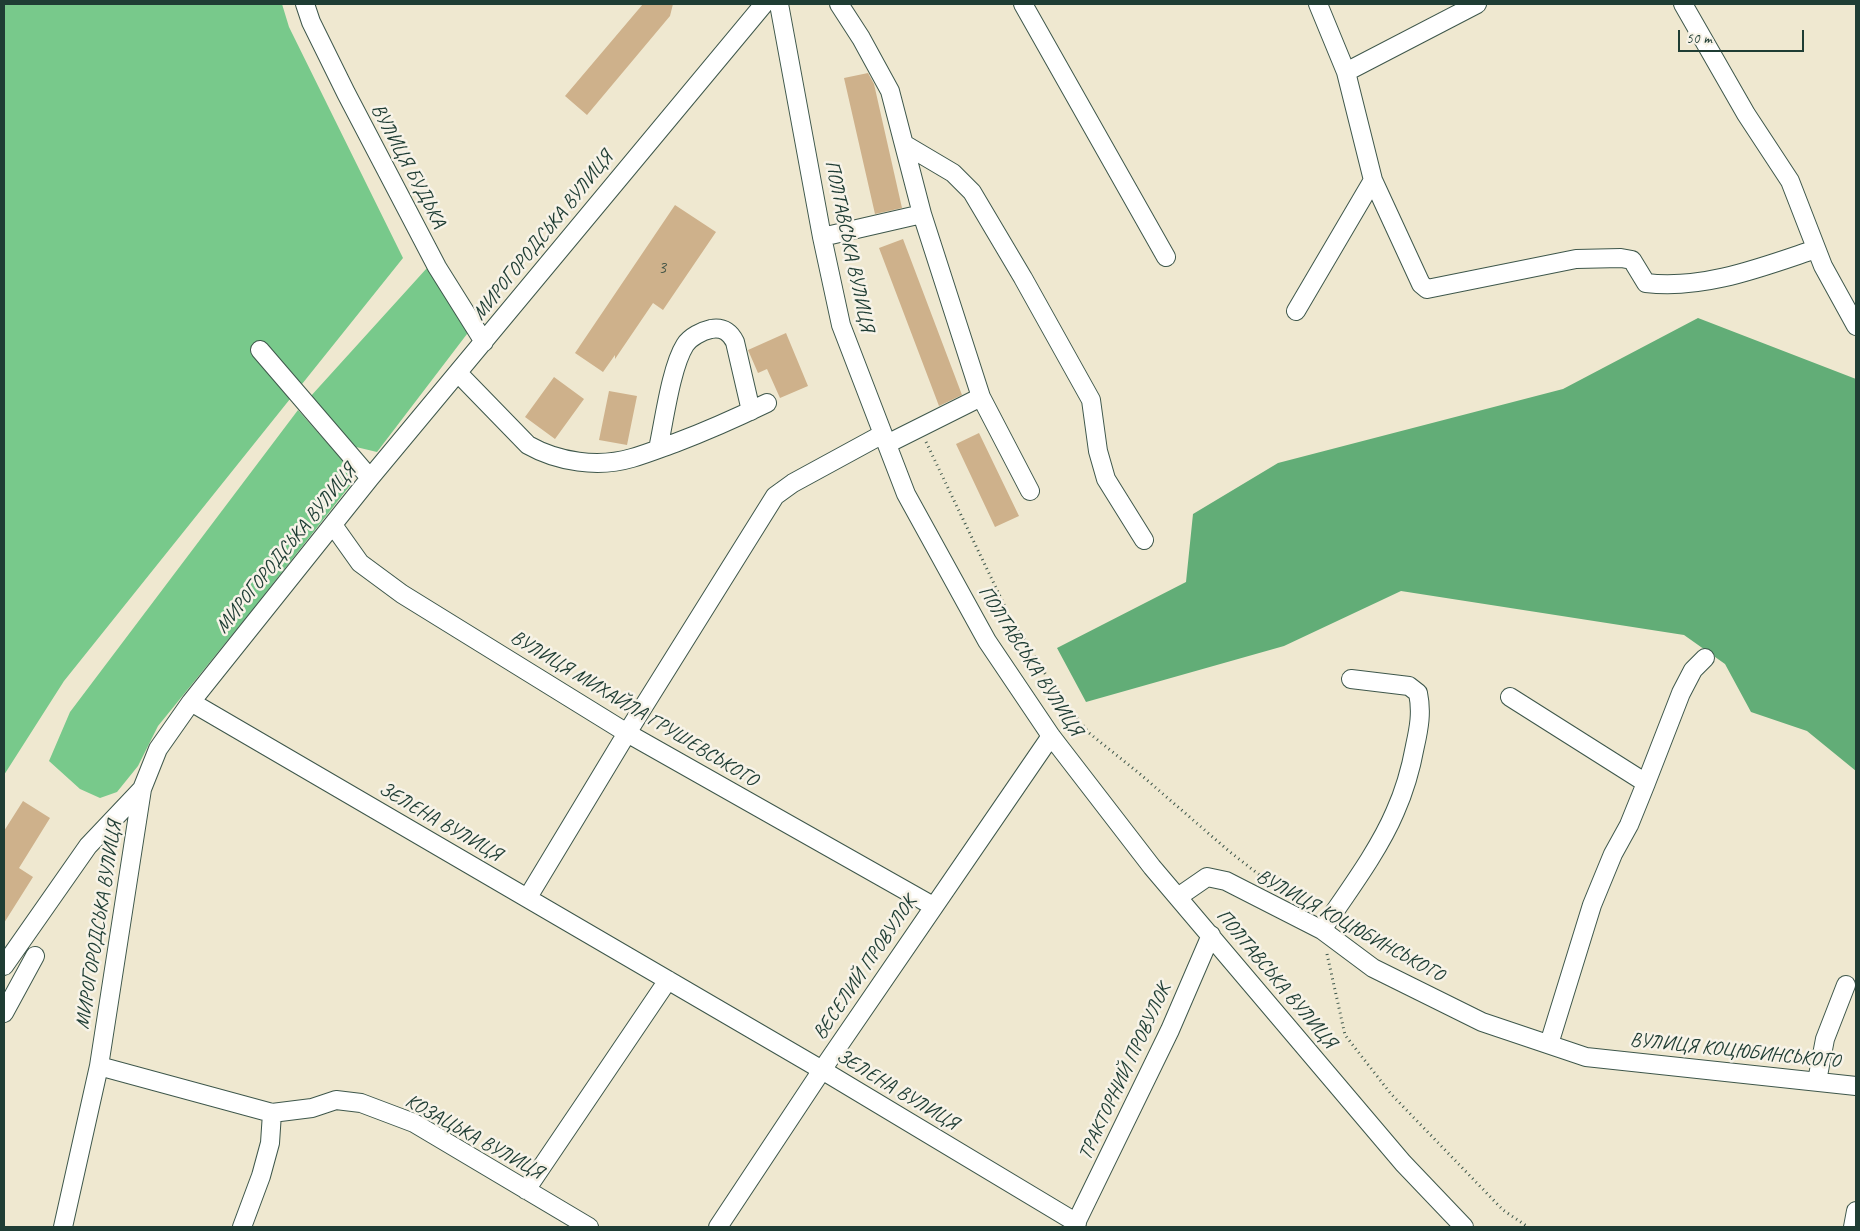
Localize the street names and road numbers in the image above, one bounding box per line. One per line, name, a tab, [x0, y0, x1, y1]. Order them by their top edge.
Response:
street label: ВУЛИЦЯ БУДЬКА	[365, 100, 451, 232]
street label: МИРОГОРОДСЬКА ВУЛИЦЯ	[468, 147, 618, 325]
street label: ПОЛТАВСЬКА ВУЛИЦЯ	[819, 158, 879, 334]
street label: МИРОГОРОДСЬКА ВУЛИЦЯ	[211, 460, 361, 638]
street label: ПОЛТАВСЬКА ВУЛИЦЯ	[972, 581, 1088, 741]
street label: ВУЛИЦЯ МИХАЙЛА ГРУШЕВСЬКОГО	[506, 626, 762, 792]
street label: ЗЕЛЕНА ВУЛИЦЯ	[374, 777, 506, 867]
street label: МИРОГОРОДСЬКА ВУЛИЦЯ	[71, 819, 127, 1031]
street label: ВУЛИЦЯ КОЦЮБИНСЬКОГО	[1252, 864, 1448, 988]
street label: ВЕСЕЛИЙ ПРОВУЛОК	[808, 892, 922, 1044]
street label: ПОЛТАВСЬКА ВУЛИЦЯ	[1211, 905, 1341, 1053]
street label: ТРАКТОРНИЙ ПРОВУЛОК	[1074, 980, 1176, 1164]
street label: ВУЛИЦЯ КОЦЮБИНСЬКОГО	[1629, 1028, 1841, 1074]
street label: ЗЕЛЕНА ВУЛИЦЯ	[832, 1044, 962, 1136]
street label: КОЗАЦЬКА ВУЛИЦЯ	[401, 1089, 547, 1185]

